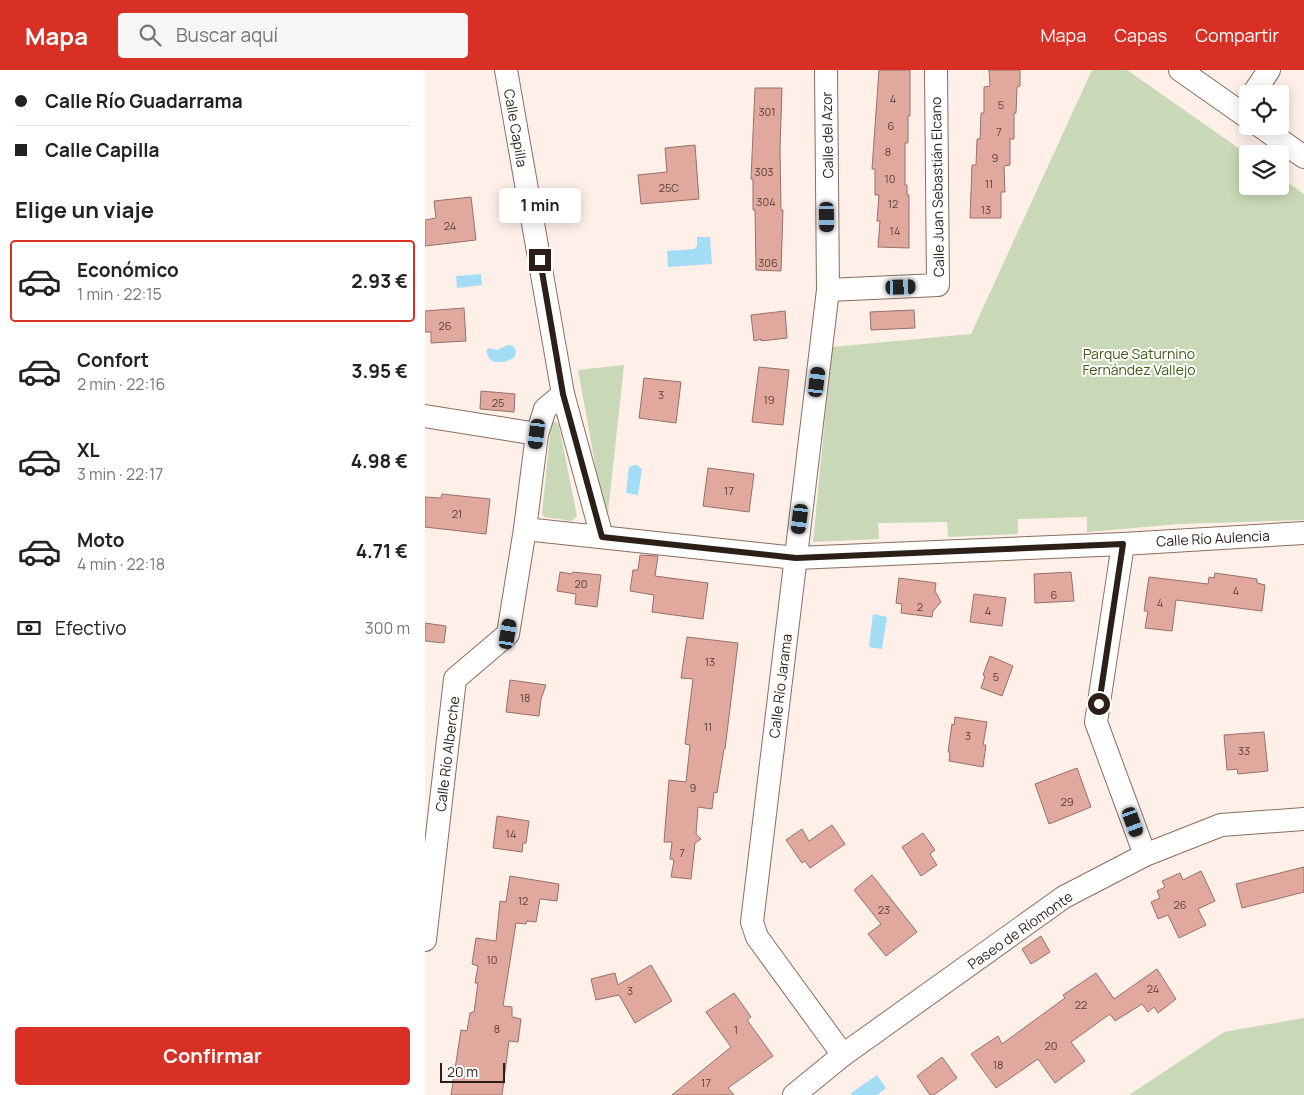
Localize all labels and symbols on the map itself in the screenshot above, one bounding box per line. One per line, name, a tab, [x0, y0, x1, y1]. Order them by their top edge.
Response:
street label: Calle Capilla	[500, 87, 532, 169]
street label: Calle del Azor	[817, 91, 837, 179]
house number: 4	[890, 91, 896, 106]
street label: Calle Juan Sebastián Elcano	[926, 97, 948, 277]
house number: 5	[998, 97, 1004, 112]
house number: 301	[758, 104, 776, 119]
house number: 6	[888, 118, 895, 133]
house number: 7	[996, 124, 1002, 139]
house number: 8	[885, 144, 891, 159]
house number: 9	[992, 150, 999, 165]
house number: 303	[755, 164, 773, 179]
house number: 10	[884, 171, 896, 186]
house number: 11	[985, 176, 993, 191]
house number: 25C	[659, 180, 679, 195]
callout: 1 min	[499, 188, 581, 222]
house number: 304	[756, 194, 776, 209]
house number: 12	[888, 196, 898, 211]
car	[819, 202, 834, 232]
house number: 13	[981, 202, 991, 217]
house number: 24	[444, 218, 456, 233]
house number: 14	[890, 223, 900, 238]
route end	[529, 249, 551, 271]
house number: 306	[758, 255, 778, 270]
car	[885, 279, 916, 295]
house number: 26	[438, 318, 452, 333]
park label: Parque Saturnino Fernández Vallejo	[1082, 344, 1196, 379]
car	[807, 366, 826, 398]
house number: 3	[658, 387, 664, 402]
house number: 19	[763, 392, 775, 407]
house number: 25	[492, 395, 504, 410]
car	[527, 418, 546, 450]
house number: 17	[724, 483, 734, 498]
car	[790, 503, 809, 535]
house number: 21	[452, 506, 462, 521]
street label: Calle Río Aulencia	[1156, 526, 1270, 550]
house number: 20	[575, 576, 587, 591]
house number: 4	[1233, 583, 1239, 598]
house number: 6	[1051, 587, 1058, 602]
house number: 4	[1157, 595, 1163, 610]
house number: 2	[917, 599, 923, 614]
house number: 4	[985, 603, 991, 618]
car	[498, 618, 517, 650]
street label: Calle Río Jarama	[764, 633, 796, 739]
house number: 13	[705, 654, 715, 669]
house number: 5	[993, 669, 999, 684]
house number: 18	[520, 690, 530, 705]
route start	[1088, 693, 1110, 715]
street label: Calle Río Alberche	[430, 695, 464, 813]
house number: 11	[704, 719, 712, 734]
house number: 3	[965, 728, 971, 743]
house number: 33	[1238, 743, 1250, 758]
house number: 9	[690, 780, 697, 795]
house number: 29	[1060, 794, 1074, 809]
car	[1120, 805, 1145, 839]
house number: 14	[506, 826, 516, 841]
house number: 7	[679, 845, 685, 860]
street label: Paseo de Ríomonte	[964, 887, 1076, 973]
house number: 12	[518, 893, 528, 908]
house number: 26	[1173, 897, 1187, 912]
house number: 23	[878, 902, 890, 917]
house number: 10	[486, 952, 498, 967]
house number: 24	[1147, 981, 1159, 996]
house number: 3	[627, 983, 633, 998]
house number: 22	[1075, 997, 1087, 1012]
house number: 8	[494, 1021, 500, 1036]
house number: 1	[734, 1022, 738, 1037]
house number: 20	[1045, 1038, 1057, 1053]
house number: 18	[993, 1057, 1003, 1072]
scale bar	[440, 1060, 505, 1083]
house number: 17	[701, 1075, 711, 1090]

